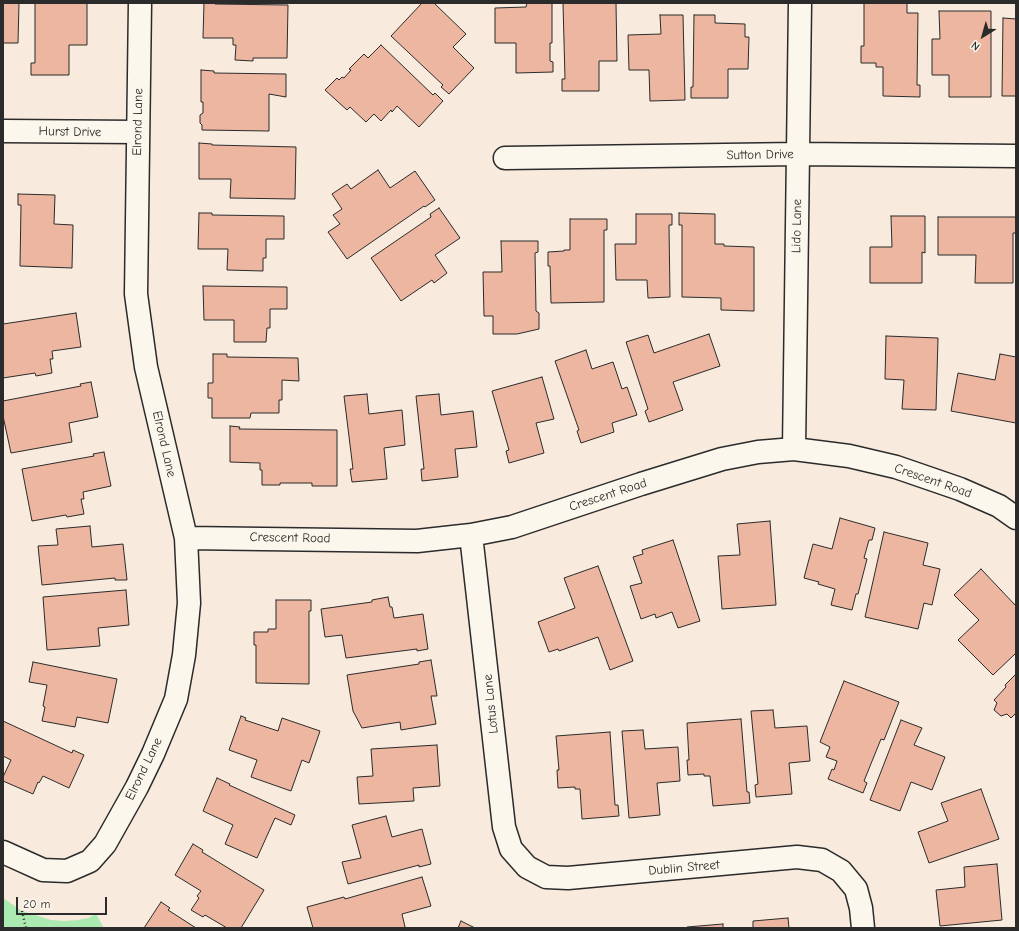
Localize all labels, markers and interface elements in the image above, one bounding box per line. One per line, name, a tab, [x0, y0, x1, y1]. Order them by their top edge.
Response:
north arrow	[963, 16, 1003, 56]
text: N	[969, 39, 982, 53]
street label: Elrond Lane	[130, 88, 146, 156]
street label: Hurst Drive	[39, 124, 101, 140]
street label: Sutton Drive	[726, 147, 794, 163]
street label: Lido Lane	[789, 199, 805, 253]
street label: Elrond Lane	[149, 409, 179, 479]
street label: Crescent Road	[892, 460, 974, 502]
street label: Crescent Road	[567, 475, 649, 515]
street label: Crescent Road	[249, 529, 331, 547]
street label: Lotus Lane	[480, 673, 502, 735]
street label: Elrond Lane	[122, 735, 166, 803]
street label: Dublin Street	[648, 857, 720, 879]
scale bar	[18, 889, 109, 915]
text: 20 m	[23, 897, 51, 911]

